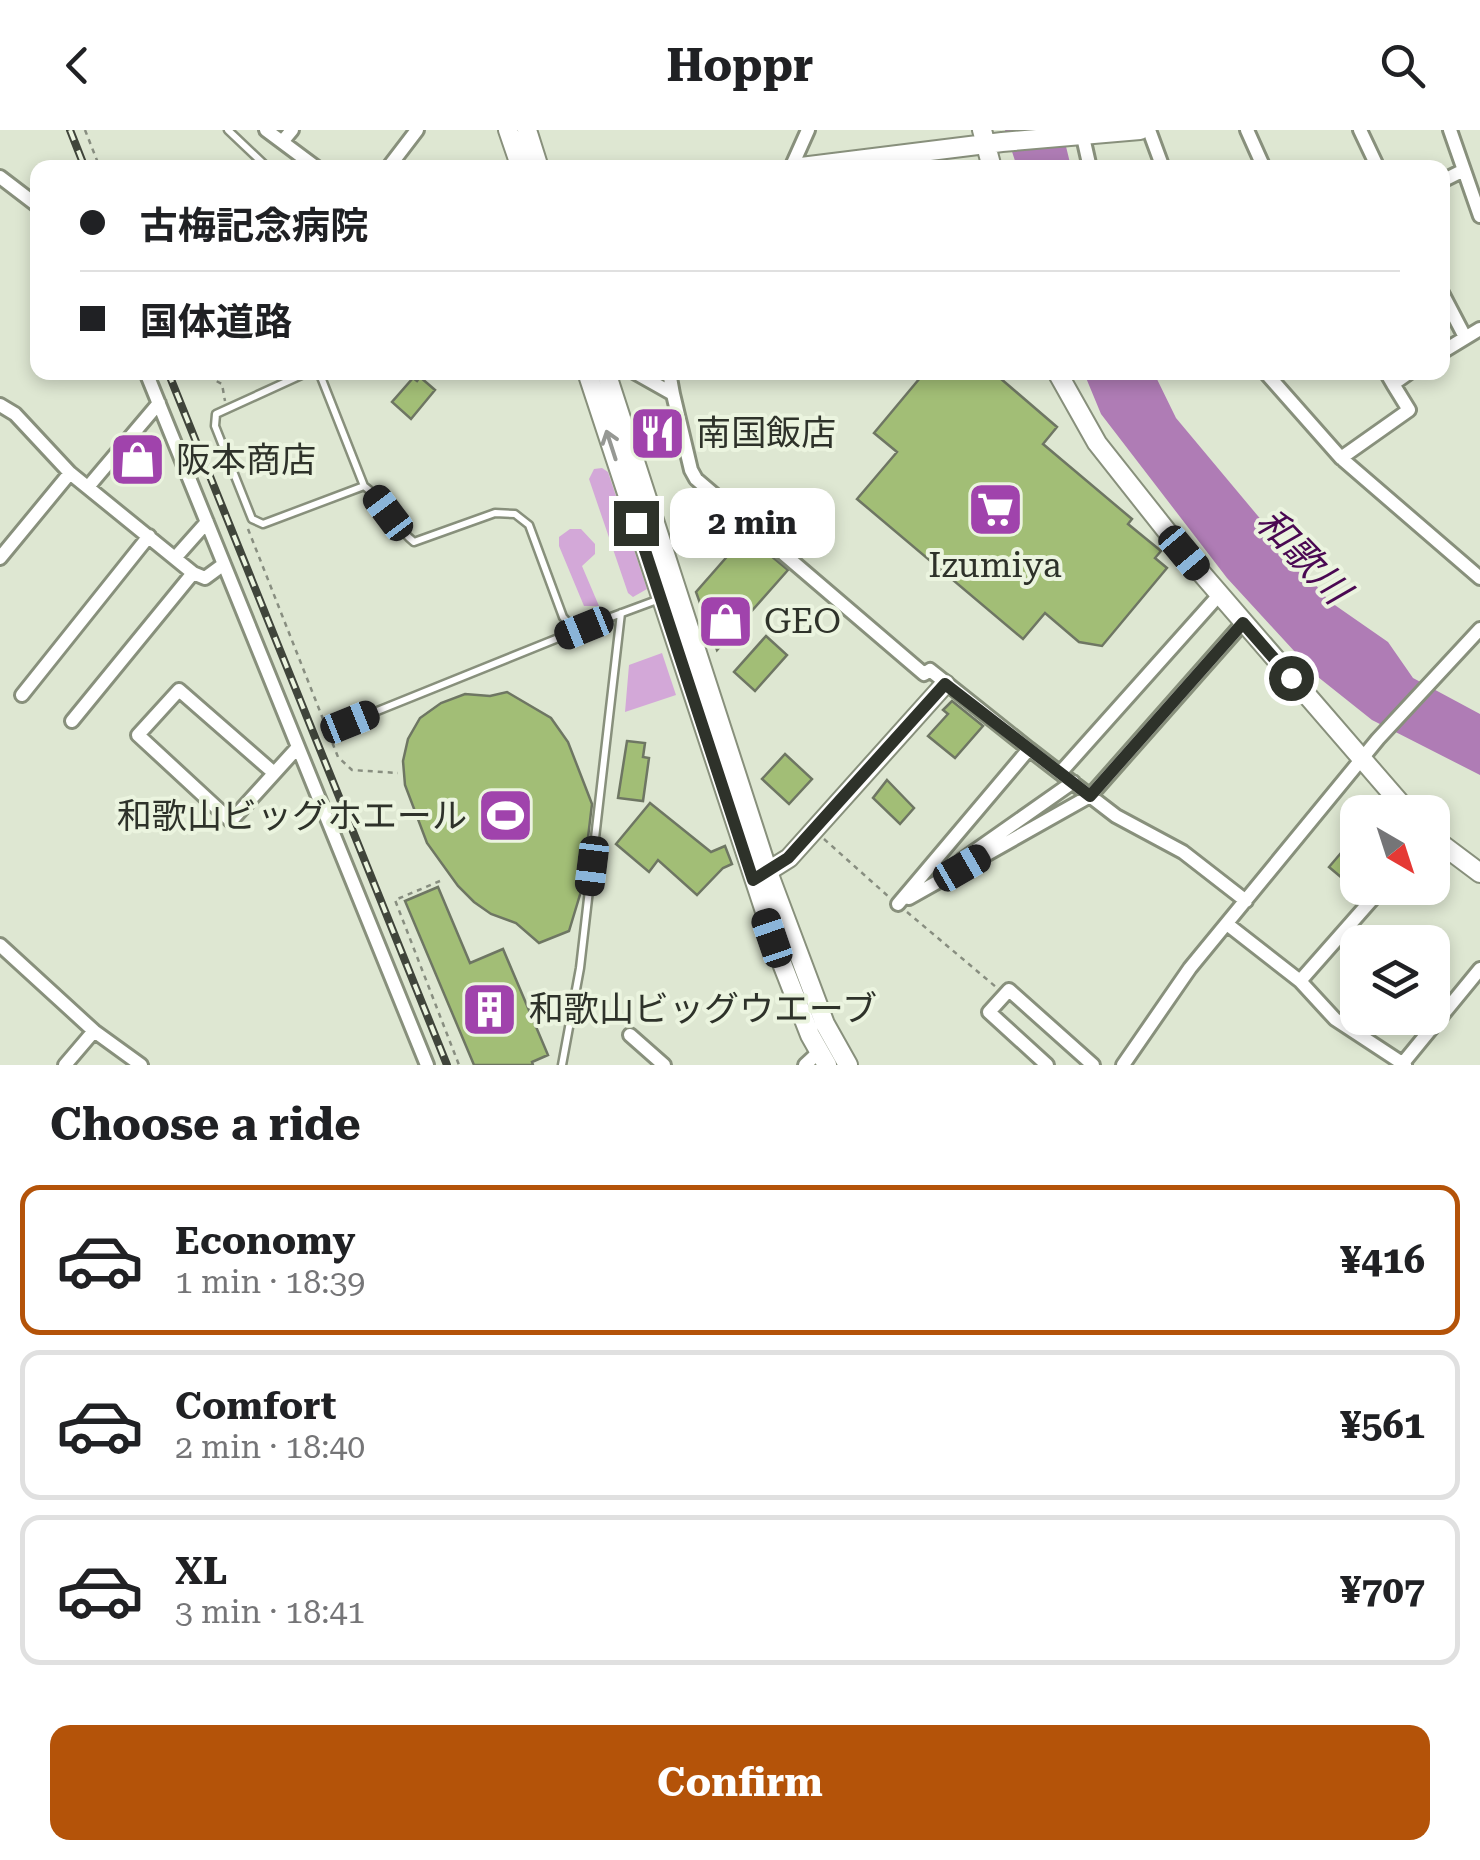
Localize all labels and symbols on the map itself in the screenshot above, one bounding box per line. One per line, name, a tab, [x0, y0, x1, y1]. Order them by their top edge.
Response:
restaurant icon: 南国飯店	[627, 403, 687, 463]
place label: 南国飯店	[696, 413, 836, 454]
shop icon: 阪本商店	[107, 430, 167, 490]
one-way arrow	[600, 430, 618, 461]
place label: 阪本商店	[176, 440, 316, 481]
supermarket icon: Izumiya	[965, 479, 1025, 539]
car	[358, 480, 418, 546]
callout: 2 min	[671, 488, 836, 558]
water label: 和歌川	[1248, 500, 1361, 615]
route end	[614, 501, 659, 546]
car	[1153, 520, 1215, 586]
place label: Izumiya	[928, 545, 1062, 586]
shop icon: GEO	[695, 591, 755, 651]
place label: GEO	[764, 601, 841, 642]
car	[551, 603, 617, 653]
route start	[1269, 656, 1314, 701]
car	[317, 697, 383, 747]
sports icon: 和歌山ビッグホエール	[476, 786, 536, 846]
north arrow	[1340, 795, 1450, 905]
place label: 和歌山ビッグホエール	[117, 796, 467, 837]
car	[573, 834, 611, 898]
car	[929, 840, 995, 896]
car	[748, 905, 796, 971]
building icon: 和歌山ビッグウエーブ	[460, 979, 520, 1039]
place label: 和歌山ビッグウエーブ	[529, 989, 877, 1030]

